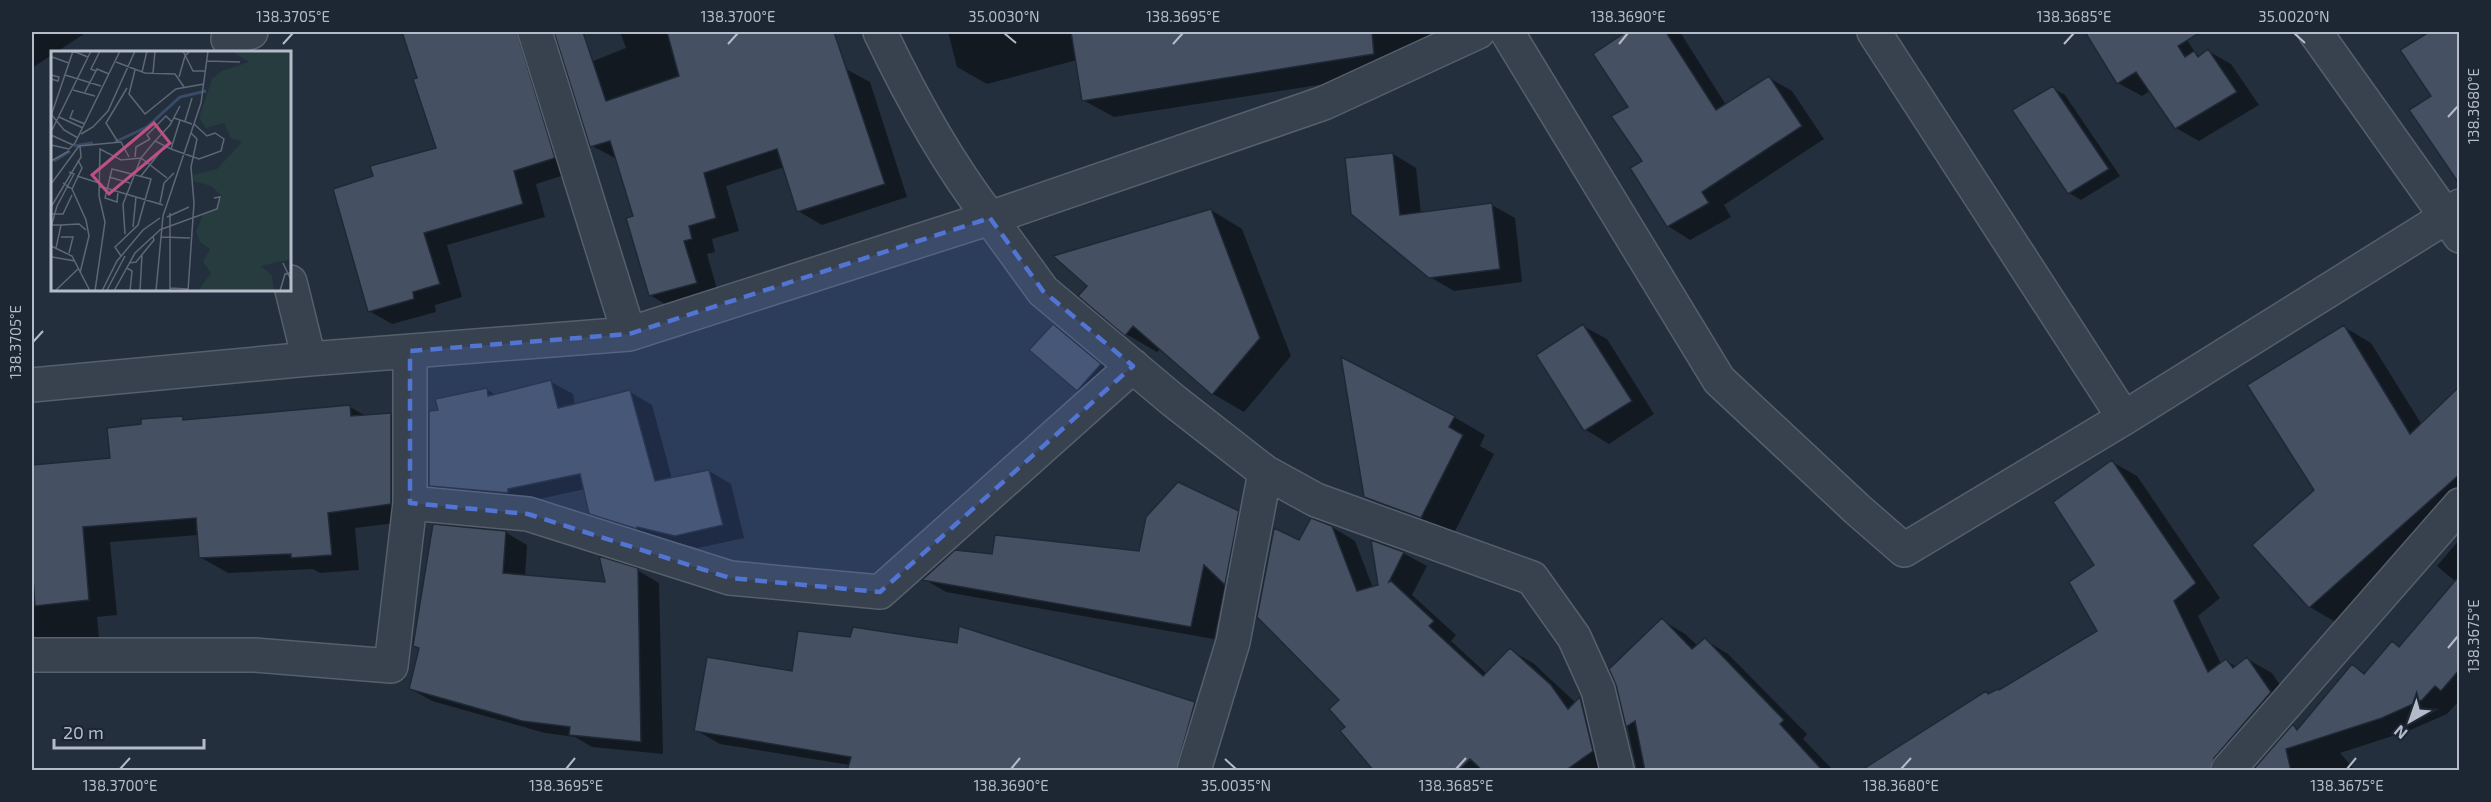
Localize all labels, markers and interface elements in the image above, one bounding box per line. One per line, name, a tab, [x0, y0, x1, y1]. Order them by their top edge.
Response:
text: 138.3705°E	[256, 7, 330, 25]
text: 138.3700°E	[701, 7, 775, 25]
text: 35.0030°N	[968, 7, 1040, 25]
text: 138.3695°E	[1146, 7, 1220, 25]
text: 138.3690°E	[1590, 7, 1666, 25]
text: 138.3685°E	[2037, 7, 2111, 25]
text: 35.0020°N	[2258, 7, 2330, 25]
inset map	[51, 51, 291, 291]
text: 138.3680°E	[2464, 68, 2482, 144]
text: 138.3705°E	[6, 305, 24, 379]
text: 138.3675°E	[2464, 599, 2482, 673]
north arrow	[2380, 691, 2440, 751]
scale bar	[54, 712, 204, 750]
text: 20 m	[63, 721, 104, 743]
text: N	[2390, 722, 2411, 744]
text: 138.3700°E	[83, 776, 157, 794]
text: 138.3695°E	[529, 776, 603, 794]
text: 138.3690°E	[973, 776, 1049, 794]
text: 35.0035°N	[1201, 776, 1271, 794]
text: 138.3685°E	[1419, 776, 1493, 794]
text: 138.3680°E	[1863, 776, 1939, 794]
text: 138.3675°E	[2310, 776, 2384, 794]

